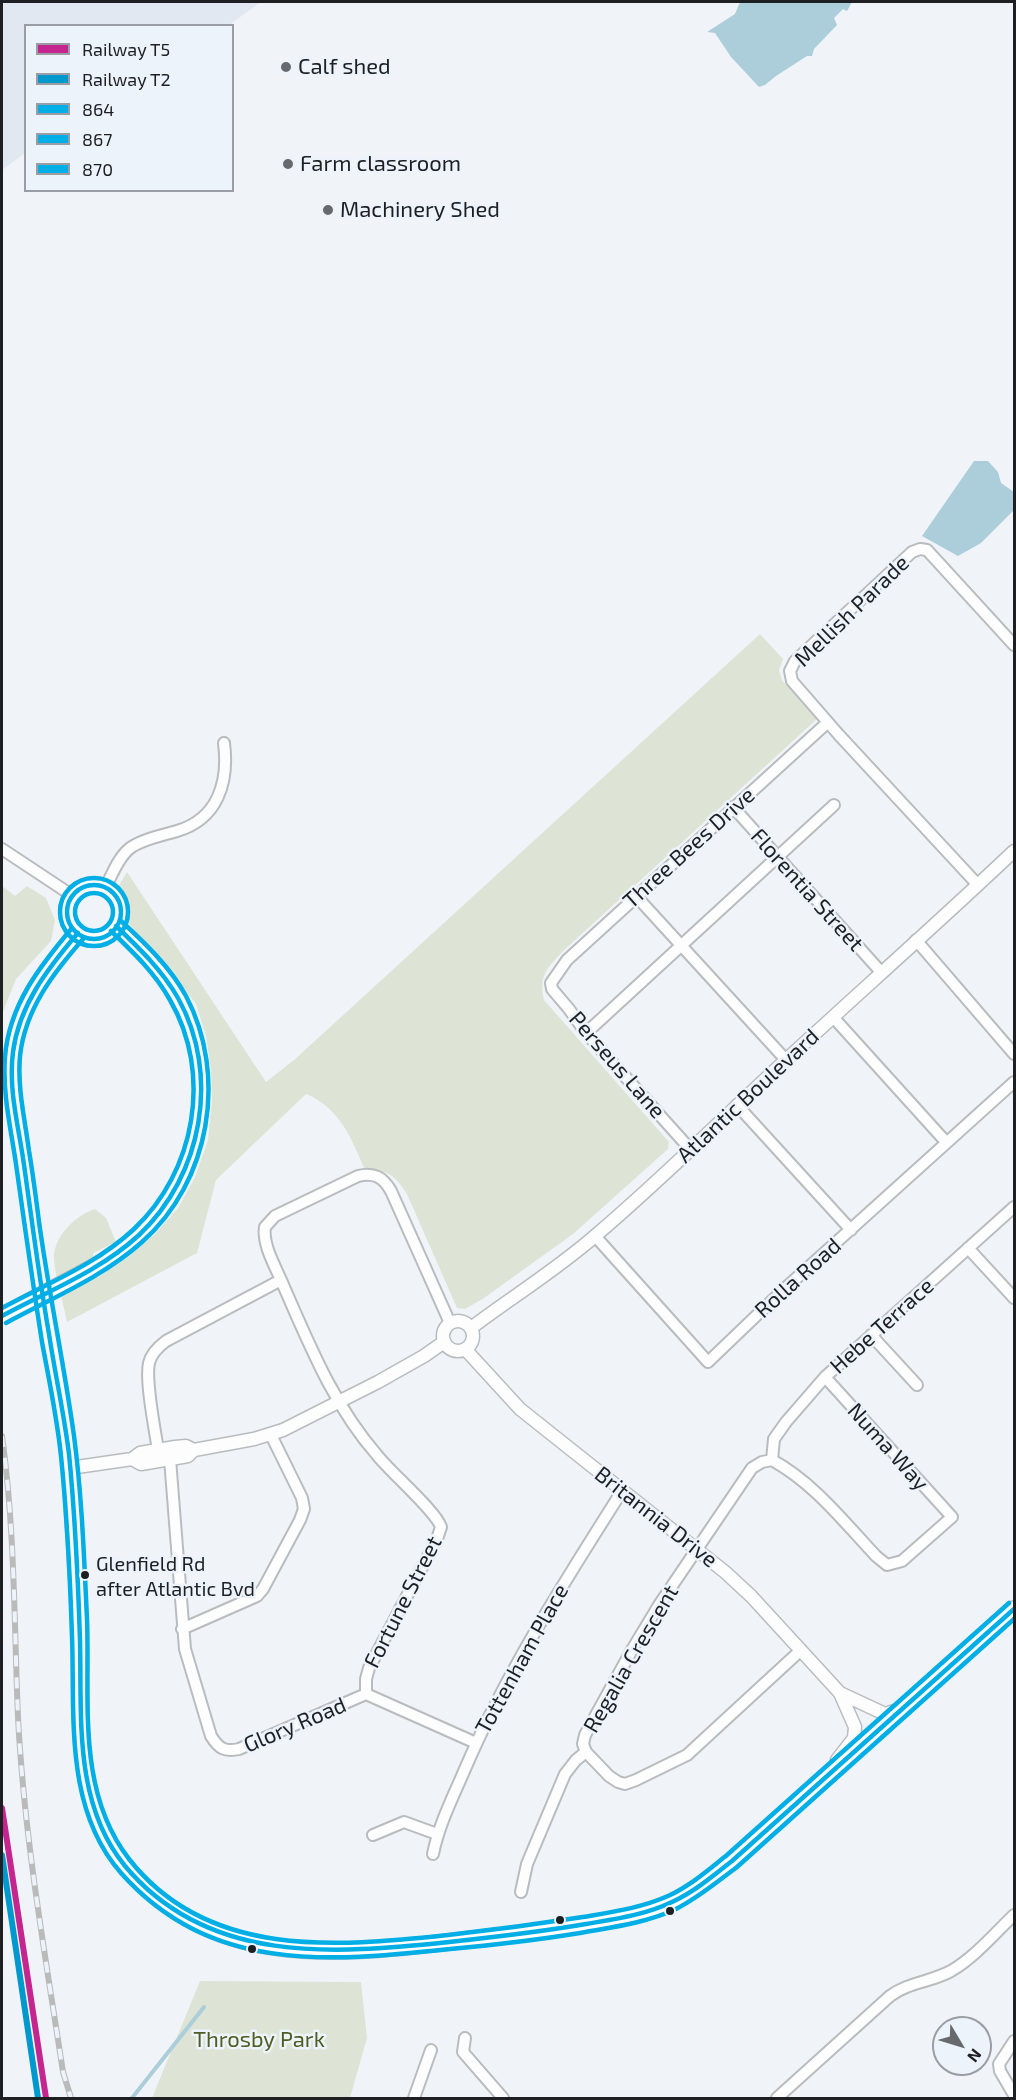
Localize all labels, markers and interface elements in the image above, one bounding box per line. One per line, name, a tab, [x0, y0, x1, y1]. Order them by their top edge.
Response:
legend	[24, 24, 234, 192]
text: Railway T5	[82, 38, 170, 60]
place label: Calf shed	[298, 54, 391, 80]
marker: Calf shed	[279, 60, 293, 74]
text: Railway T2	[82, 68, 171, 90]
text: 864	[82, 98, 114, 120]
text: 867	[82, 128, 112, 150]
place label: Farm classroom	[300, 151, 461, 177]
marker: Farm classroom	[281, 157, 295, 171]
text: 870	[82, 158, 113, 180]
place label: Machinery Shed	[340, 197, 500, 223]
marker: Machinery Shed	[321, 203, 335, 217]
street label: Mellish Parade	[789, 550, 915, 672]
street label: Three Bees Drive	[618, 782, 760, 914]
street label: Florentia Street	[745, 823, 869, 957]
street label: Perseus Lane	[563, 1006, 671, 1124]
street label: Atlantic Boulevard	[672, 1023, 824, 1169]
street label: Rolla Road	[750, 1232, 846, 1324]
street label: Hebe Terrace	[825, 1273, 939, 1379]
street label: Numa Way	[842, 1398, 934, 1496]
street label: Britannia Drive	[589, 1461, 723, 1573]
street label: Fortune Street	[358, 1532, 448, 1672]
place label: Glenfield Rd after Atlantic Bvd	[96, 1552, 255, 1599]
marker: Glenfield Rd after Atlantic Bvd	[79, 1569, 91, 1581]
street label: Tottenham Place	[470, 1579, 574, 1739]
street label: Regalia Crescent	[578, 1580, 684, 1738]
street label: Glory Road	[240, 1692, 350, 1758]
unlabelled marker	[664, 1905, 676, 1917]
unlabelled marker	[554, 1914, 566, 1926]
unlabelled marker	[246, 1943, 258, 1955]
north arrow	[932, 2016, 992, 2076]
park label: Throsby Park	[193, 2027, 325, 2053]
text: N	[964, 2046, 986, 2067]

